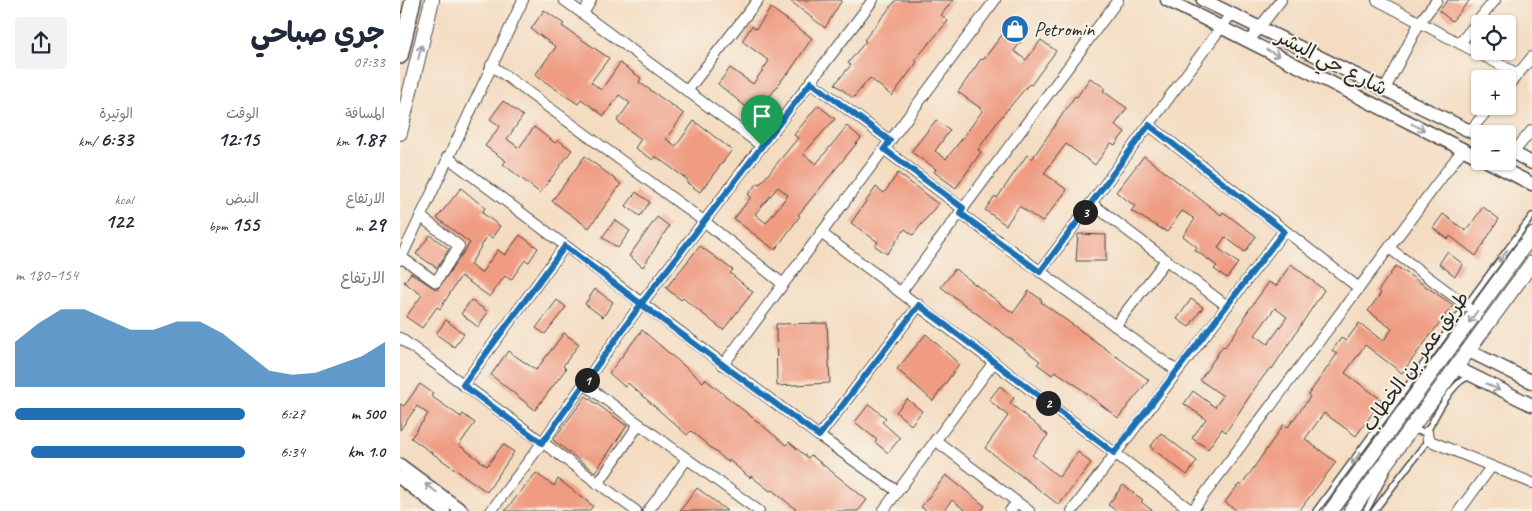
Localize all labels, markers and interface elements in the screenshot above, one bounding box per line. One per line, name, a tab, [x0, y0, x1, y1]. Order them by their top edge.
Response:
shop icon: Petromin	[1000, 14, 1030, 44]
text: جري صباحي	[250, 15, 385, 50]
map controls	[1471, 15, 1516, 170]
button: locate	[1471, 15, 1516, 60]
button: share	[15, 17, 67, 69]
place label: Petromin	[1034, 17, 1095, 42]
street label: شارع حي البشر	[1268, 23, 1392, 106]
one-way arrow	[416, 44, 425, 60]
one-way arrow	[1265, 49, 1280, 59]
text: 07:33	[353, 52, 385, 72]
button: +	[1471, 70, 1516, 115]
pin	[741, 95, 783, 146]
icon: arrive	[748, 102, 776, 130]
text: الوتيرة	[99, 105, 133, 122]
text: الوقت	[226, 105, 259, 122]
text: المسافة	[345, 105, 385, 122]
one-way arrow	[1410, 122, 1425, 132]
button: −	[1471, 125, 1516, 170]
text: 6:33	[100, 126, 133, 152]
text: 12:15	[217, 126, 259, 152]
text: 1.87	[353, 126, 385, 152]
text: /km	[78, 133, 100, 150]
text: km	[335, 133, 353, 150]
text: النبض	[226, 190, 259, 207]
text: الارتفاع	[346, 190, 385, 207]
text: kcal	[114, 191, 133, 208]
pin: 3	[1072, 200, 1098, 224]
text: 3	[1082, 204, 1089, 221]
text: 122	[105, 208, 133, 234]
text: 155	[231, 211, 259, 237]
text: 29	[366, 211, 385, 237]
text: bpm	[209, 218, 231, 235]
text: m	[355, 218, 366, 235]
one-way arrow	[1498, 248, 1508, 262]
text: 154–180 m	[15, 265, 78, 285]
text: الارتفاع	[340, 268, 385, 288]
street label: طريق عمر بن الخطاب	[1356, 286, 1475, 436]
one-way arrow	[1468, 310, 1478, 324]
pin: 1	[574, 368, 600, 392]
text: 1	[584, 372, 591, 389]
one-way arrow	[1486, 382, 1501, 392]
pin: 2	[1036, 390, 1060, 416]
text: 2	[1045, 395, 1052, 412]
text: 6:27	[280, 404, 305, 424]
text: 500 m	[351, 404, 385, 424]
text: 6:34	[280, 442, 305, 462]
text: 1.0 km	[348, 442, 385, 462]
one-way arrow	[1351, 451, 1361, 465]
one-way arrow	[424, 483, 438, 493]

